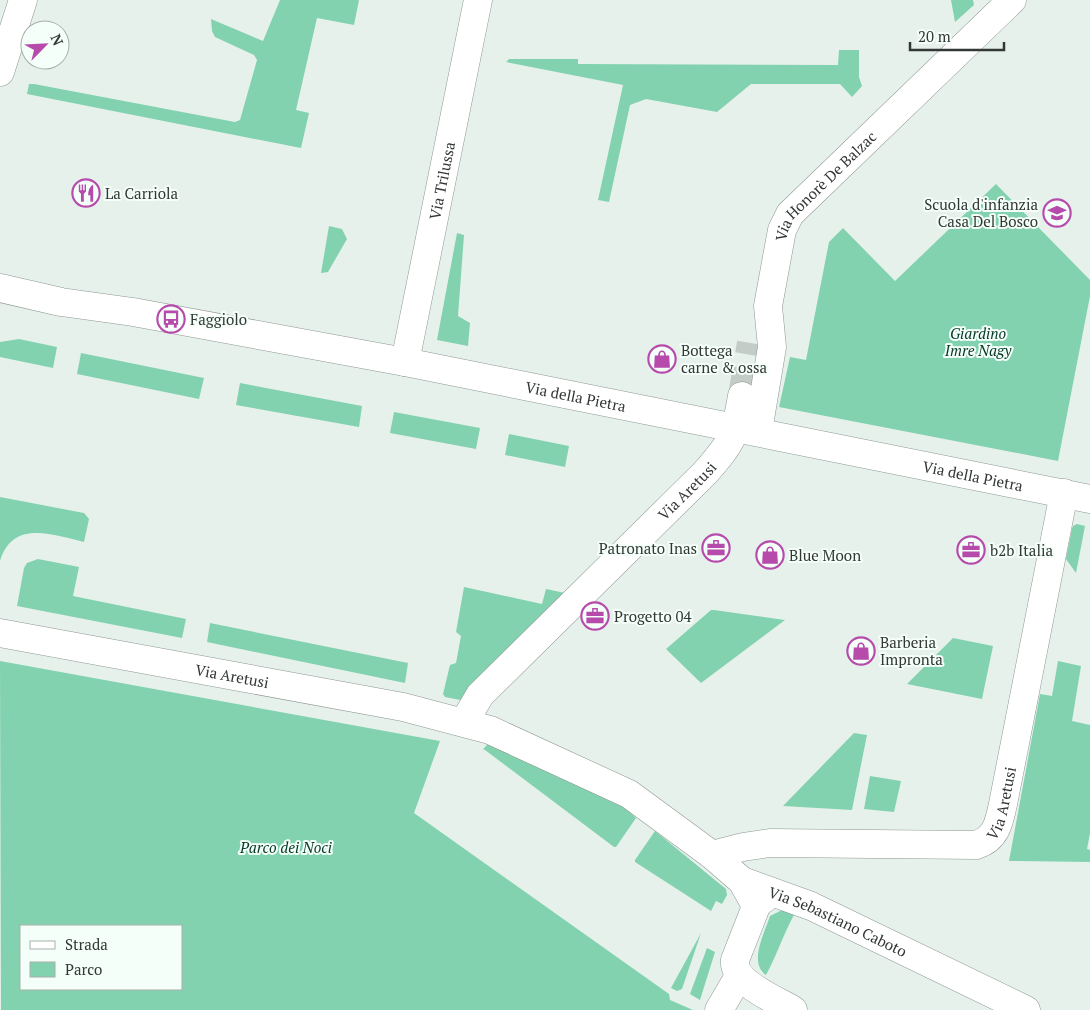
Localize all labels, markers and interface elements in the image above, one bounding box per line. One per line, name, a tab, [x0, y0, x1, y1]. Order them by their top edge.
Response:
north arrow	[20, 20, 70, 70]
scale bar	[910, 20, 1004, 52]
text: 20 m	[918, 26, 951, 46]
text: N	[46, 31, 68, 49]
street label: Via Honorè De Balzac	[770, 126, 880, 243]
street label: Via Trilussa	[424, 140, 459, 221]
restaurant icon: La Carriola	[71, 178, 101, 208]
place label: La Carriola	[105, 183, 179, 203]
place label: Scuola d'infanzia Casa Del Bosco	[924, 194, 1038, 231]
school or university icon: Scuola d'infanzia Casa Del Bosco	[1042, 198, 1072, 228]
bus stop icon: Faggiolo	[156, 304, 186, 334]
place label: Faggiolo	[190, 309, 247, 329]
park label: Giardino Imre Nagy	[944, 323, 1012, 360]
place label: Bottega carne & ossa	[681, 340, 767, 377]
shop icon: Bottega carne & ossa	[647, 344, 677, 374]
street label: Via della Pietra	[524, 376, 628, 416]
street label: Via della Pietra	[921, 456, 1025, 495]
street label: Via Aretusi	[653, 457, 721, 524]
office icon: Patronato Inas	[701, 533, 731, 563]
office icon: b2b Italia	[956, 535, 986, 565]
place label: Patronato Inas	[599, 538, 697, 558]
shop icon: Blue Moon	[755, 540, 785, 570]
place label: b2b Italia	[990, 540, 1053, 560]
place label: Blue Moon	[789, 545, 861, 565]
office icon: Progetto 04	[580, 601, 610, 631]
place label: Progetto 04	[614, 606, 691, 626]
place label: Barberia Impronta	[880, 632, 943, 669]
shop icon: Barberia Impronta	[846, 636, 876, 666]
street label: Via Aretusi	[194, 659, 271, 692]
street label: Via Aretusi	[982, 765, 1020, 844]
park label: Parco dei Noci	[239, 837, 333, 857]
street label: Via Sebastiano Caboto	[766, 881, 910, 961]
legend	[20, 925, 182, 990]
text: Strada	[65, 934, 108, 954]
text: Parco	[65, 959, 102, 979]

